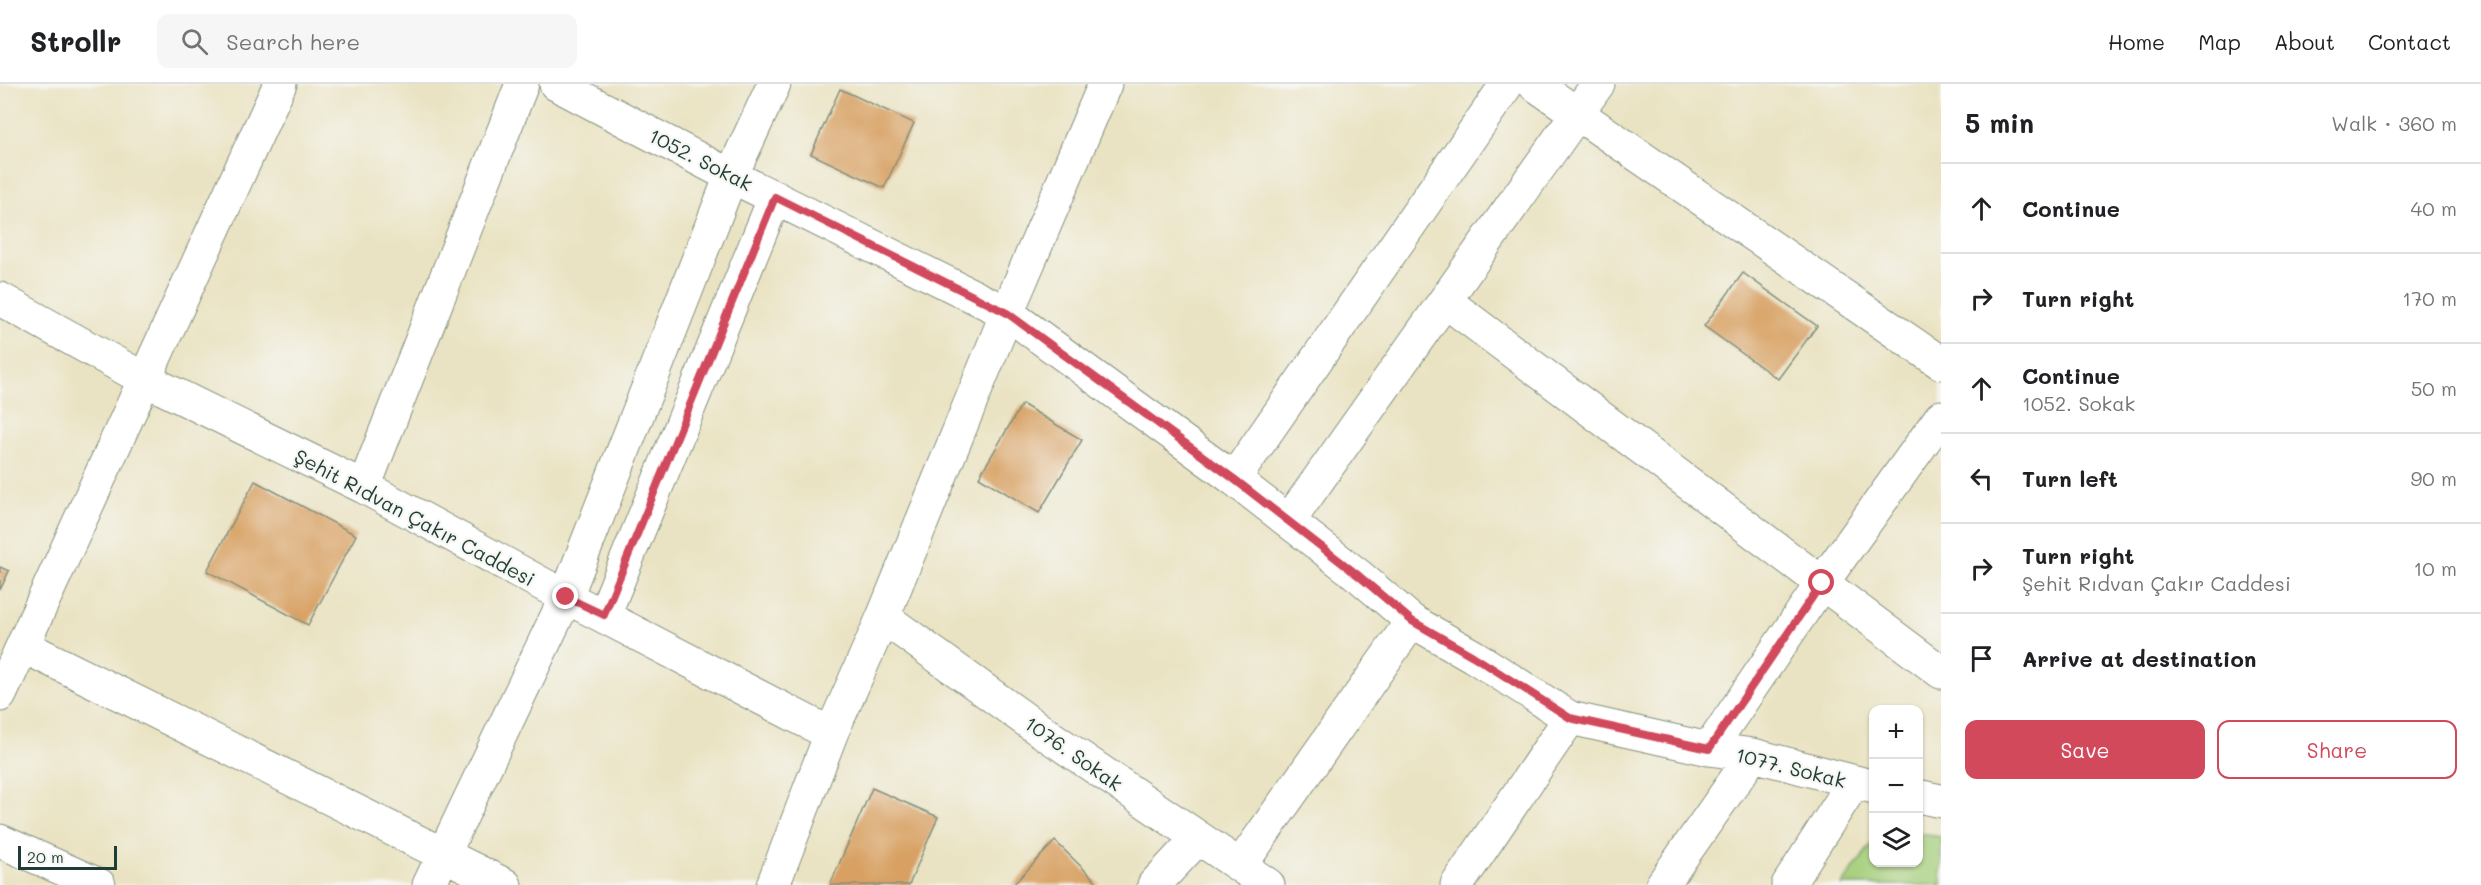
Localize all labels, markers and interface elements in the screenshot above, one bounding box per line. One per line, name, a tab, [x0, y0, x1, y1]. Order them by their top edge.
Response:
search box	[157, 14, 577, 68]
text: Strollr	[30, 23, 121, 59]
icon: search	[178, 25, 211, 58]
text: Search here	[226, 27, 360, 56]
text: Home	[2108, 28, 2165, 55]
text: Map	[2198, 28, 2241, 55]
text: About	[2274, 28, 2335, 55]
text: Contact	[2368, 28, 2451, 55]
text: 5 min	[1965, 106, 2034, 140]
text: Walk · 360 m	[2331, 110, 2457, 136]
street label: 1052. Sokak	[645, 122, 757, 196]
icon: ahead	[1965, 192, 1998, 225]
text: Continue	[2022, 194, 2120, 223]
text: 40 m	[2411, 195, 2457, 221]
icon: right	[1965, 282, 1998, 315]
text: Turn right	[2022, 284, 2134, 313]
text: 170 m	[2402, 285, 2457, 311]
text: Continue	[2022, 361, 2120, 390]
icon: ahead	[1965, 372, 1998, 405]
text: 50 m	[2411, 375, 2457, 401]
text: 1052. Sokak	[2022, 390, 2135, 416]
street label: Şehit Rıdvan Çakır Caddesi	[290, 442, 540, 592]
icon: left	[1965, 462, 1998, 495]
text: Turn left	[2022, 464, 2118, 493]
text: 90 m	[2411, 465, 2457, 491]
text: Turn right	[2022, 541, 2134, 570]
icon: right	[1965, 552, 1998, 585]
text: 10 m	[2413, 555, 2457, 581]
route start	[1808, 569, 1834, 595]
text: Şehit Rıdvan Çakır Caddesi	[2022, 570, 2291, 596]
route end	[552, 583, 578, 609]
icon: arrive	[1965, 642, 1998, 675]
text: Arrive at destination	[2022, 644, 2257, 673]
map controls	[1869, 705, 1923, 867]
button: +	[1869, 705, 1923, 759]
street label: 1076. Sokak	[1020, 710, 1128, 796]
button: Save	[1965, 720, 2205, 779]
button: Share	[2217, 720, 2457, 779]
street label: 1077. Sokak	[1733, 741, 1849, 793]
button: −	[1869, 759, 1923, 813]
button: layers	[1869, 813, 1923, 867]
scale bar	[18, 843, 117, 870]
text: 20 m	[27, 846, 64, 867]

